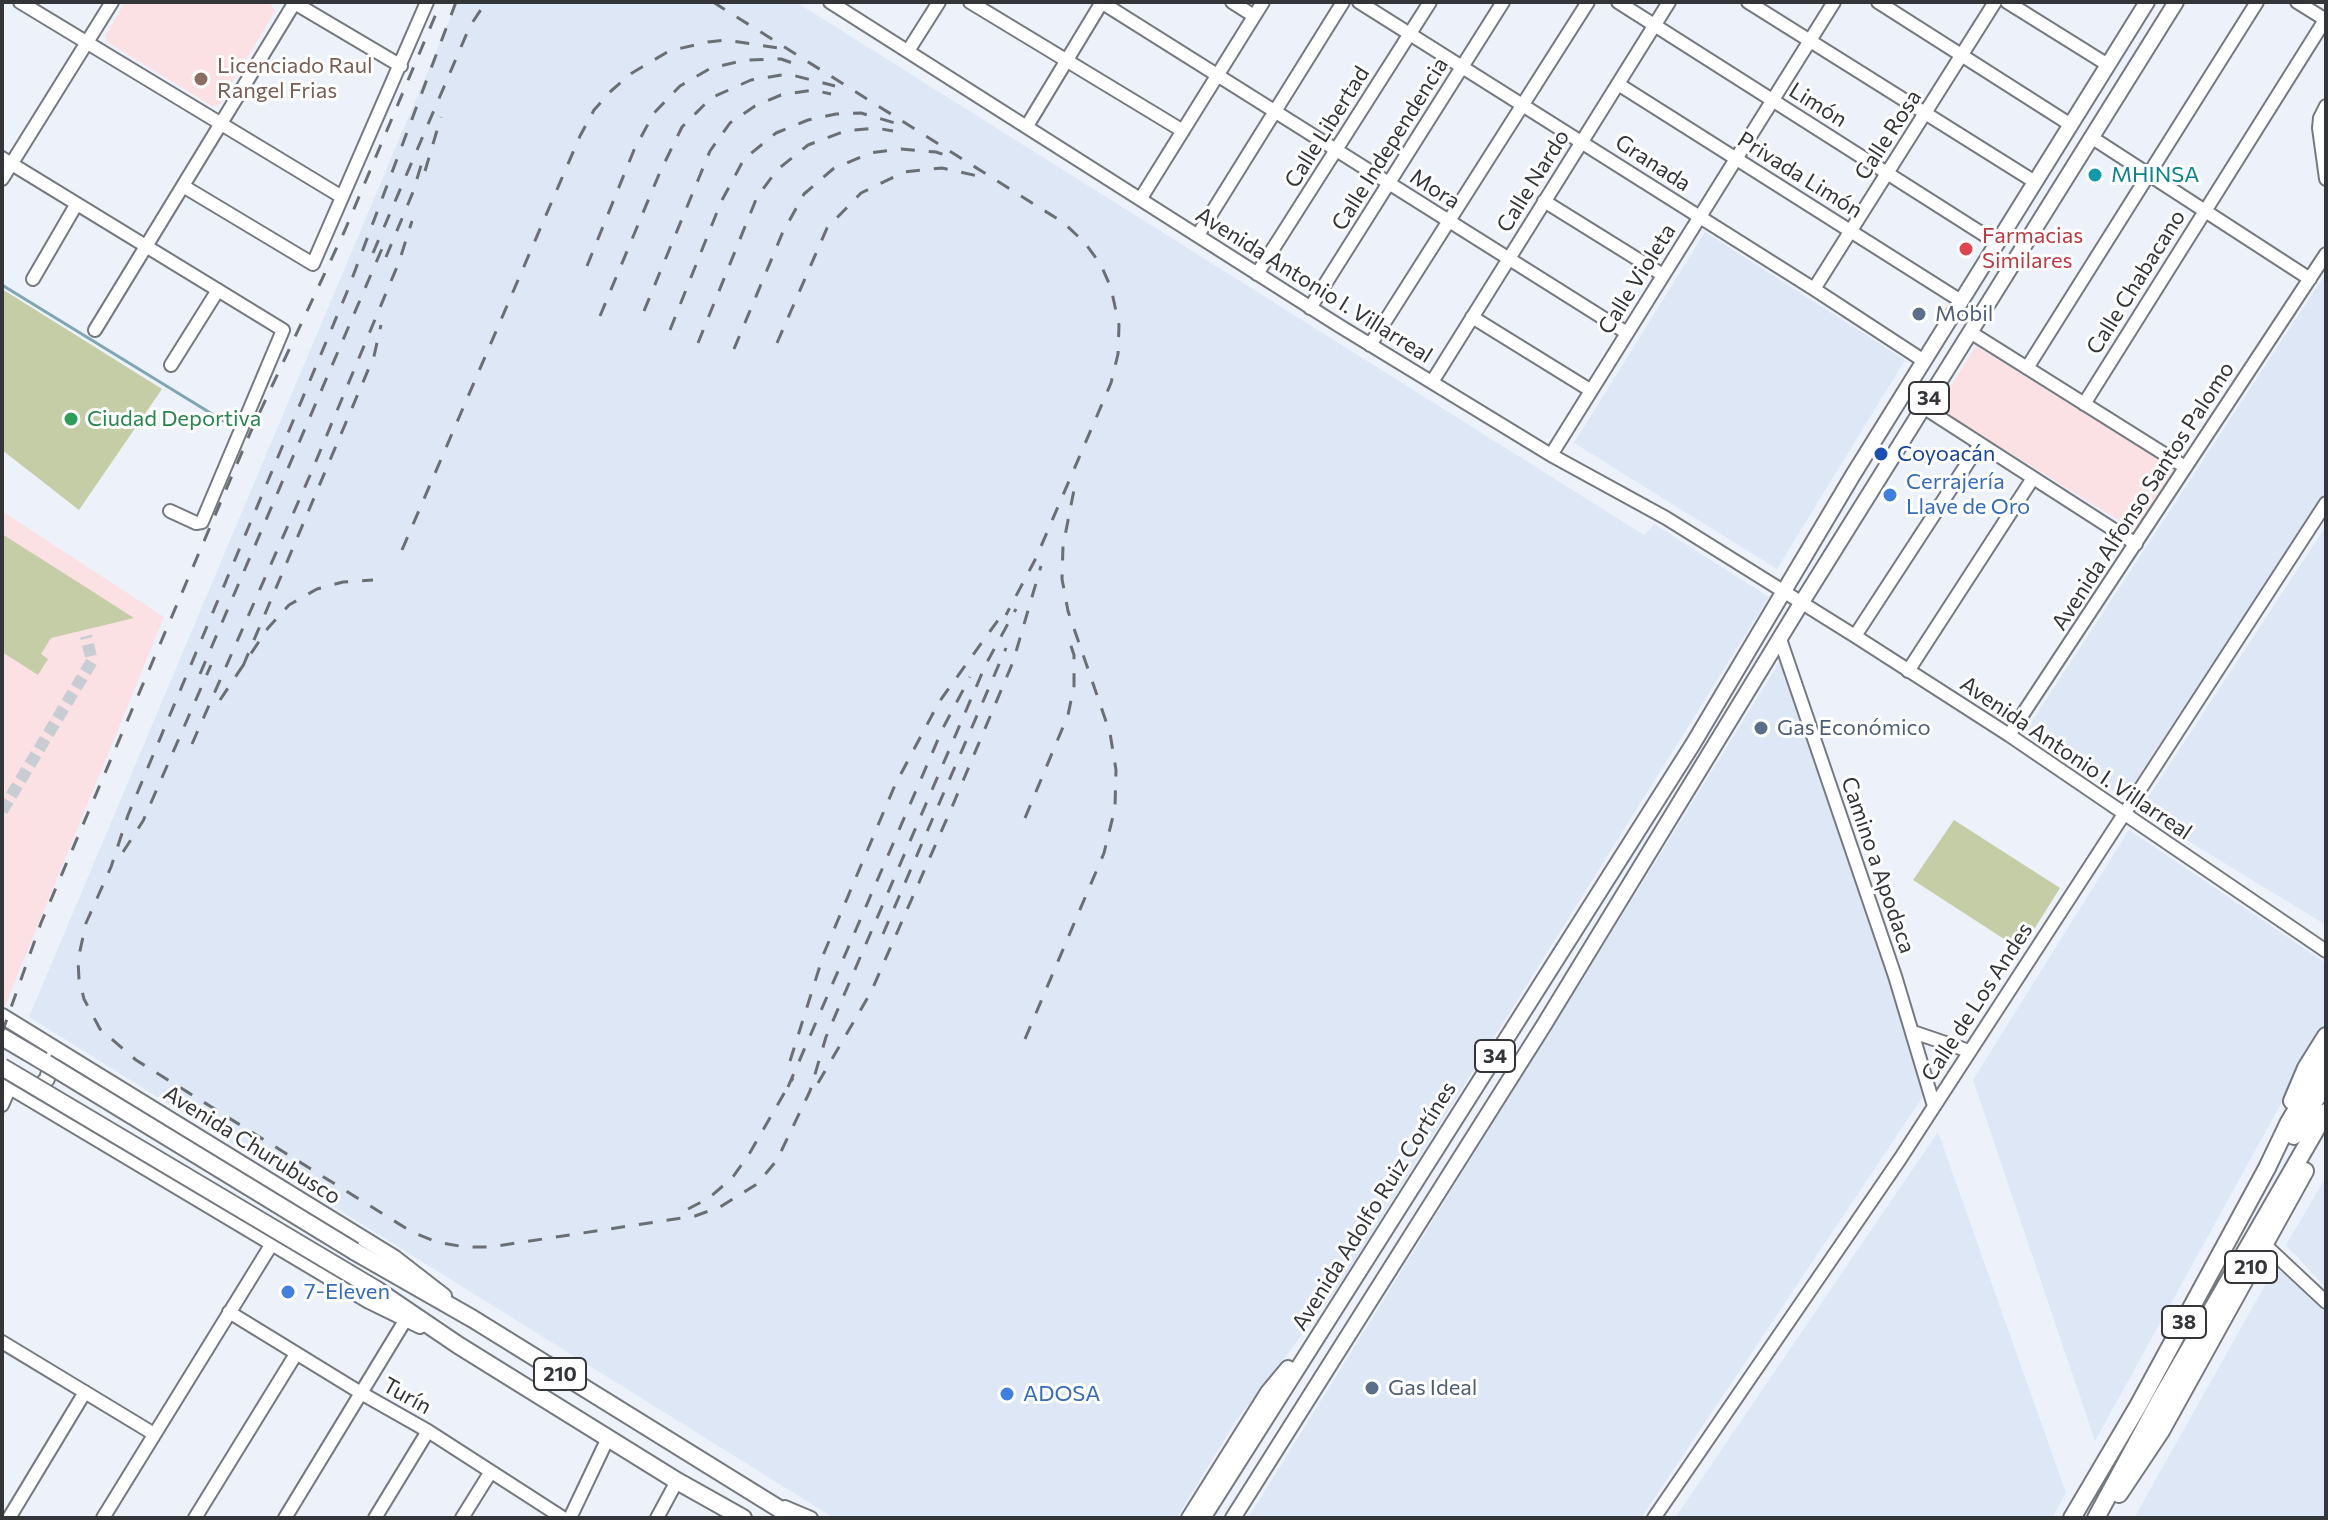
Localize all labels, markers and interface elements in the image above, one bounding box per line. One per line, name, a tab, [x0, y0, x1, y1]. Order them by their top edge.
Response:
place label: Licenciado Raul Rangel Frias	[217, 53, 373, 104]
street label: Calle Independencia	[1326, 53, 1454, 235]
street label: Calle Libertad	[1279, 61, 1375, 193]
marker: Licenciado Raul Rangel Frias	[192, 70, 210, 88]
street label: Limón	[1784, 77, 1852, 133]
street label: Calle Rosa	[1849, 85, 1927, 185]
street label: Calle Nardo	[1491, 125, 1575, 237]
street label: Privada Limón	[1733, 126, 1867, 224]
street label: Granada	[1610, 129, 1696, 197]
place label: MHINSA	[2111, 162, 2199, 188]
street label: Mora	[1405, 163, 1465, 215]
marker: MHINSA	[2086, 166, 2104, 184]
street label: Avenida Antonio I. Villarreal	[1191, 201, 1437, 369]
street label: Calle Chabacano	[2081, 205, 2191, 359]
street label: Calle Violeta	[1593, 219, 1681, 339]
place label: Farmacias Similares	[1982, 223, 2083, 274]
marker: Farmacias Similares	[1957, 240, 1975, 258]
place label: Mobil	[1935, 301, 1993, 327]
marker: Mobil	[1910, 305, 1928, 323]
street label: Avenida Alfonso Santos Palomo	[2046, 357, 2240, 635]
road number: 34	[1909, 382, 1949, 414]
place label: Ciudad Deportiva	[87, 406, 261, 432]
marker: Ciudad Deportiva	[62, 410, 80, 428]
place label: Coyoacán	[1897, 441, 1995, 467]
marker: Coyoacán	[1872, 445, 1890, 463]
place label: Cerrajería Llave de Oro	[1906, 469, 2030, 520]
marker: Cerrajería Llave de Oro	[1881, 486, 1899, 504]
street label: Avenida Antonio I. Villarreal	[1955, 670, 2197, 846]
place label: Gas Económico	[1777, 715, 1931, 741]
marker: Gas Económico	[1752, 719, 1770, 737]
street label: Camino a Apodaca	[1835, 773, 1921, 957]
street label: Calle de Los Andes	[1916, 918, 2038, 1086]
road number: 34	[1475, 1040, 1515, 1072]
street label: Avenida Adolfo Ruiz Cortínes	[1286, 1077, 1462, 1335]
street label: Avenida Churubusco	[159, 1080, 345, 1210]
road number: 210	[2225, 1251, 2277, 1283]
place label: 7-Eleven	[304, 1279, 390, 1305]
marker: 7-Eleven	[279, 1283, 297, 1301]
road number: 38	[2162, 1306, 2206, 1338]
road number: 210	[534, 1358, 586, 1390]
street label: Turín	[378, 1372, 436, 1420]
place label: Gas Ideal	[1388, 1375, 1477, 1401]
marker: Gas Ideal	[1363, 1379, 1381, 1397]
place label: ADOSA	[1023, 1381, 1100, 1407]
marker: ADOSA	[998, 1385, 1016, 1403]

